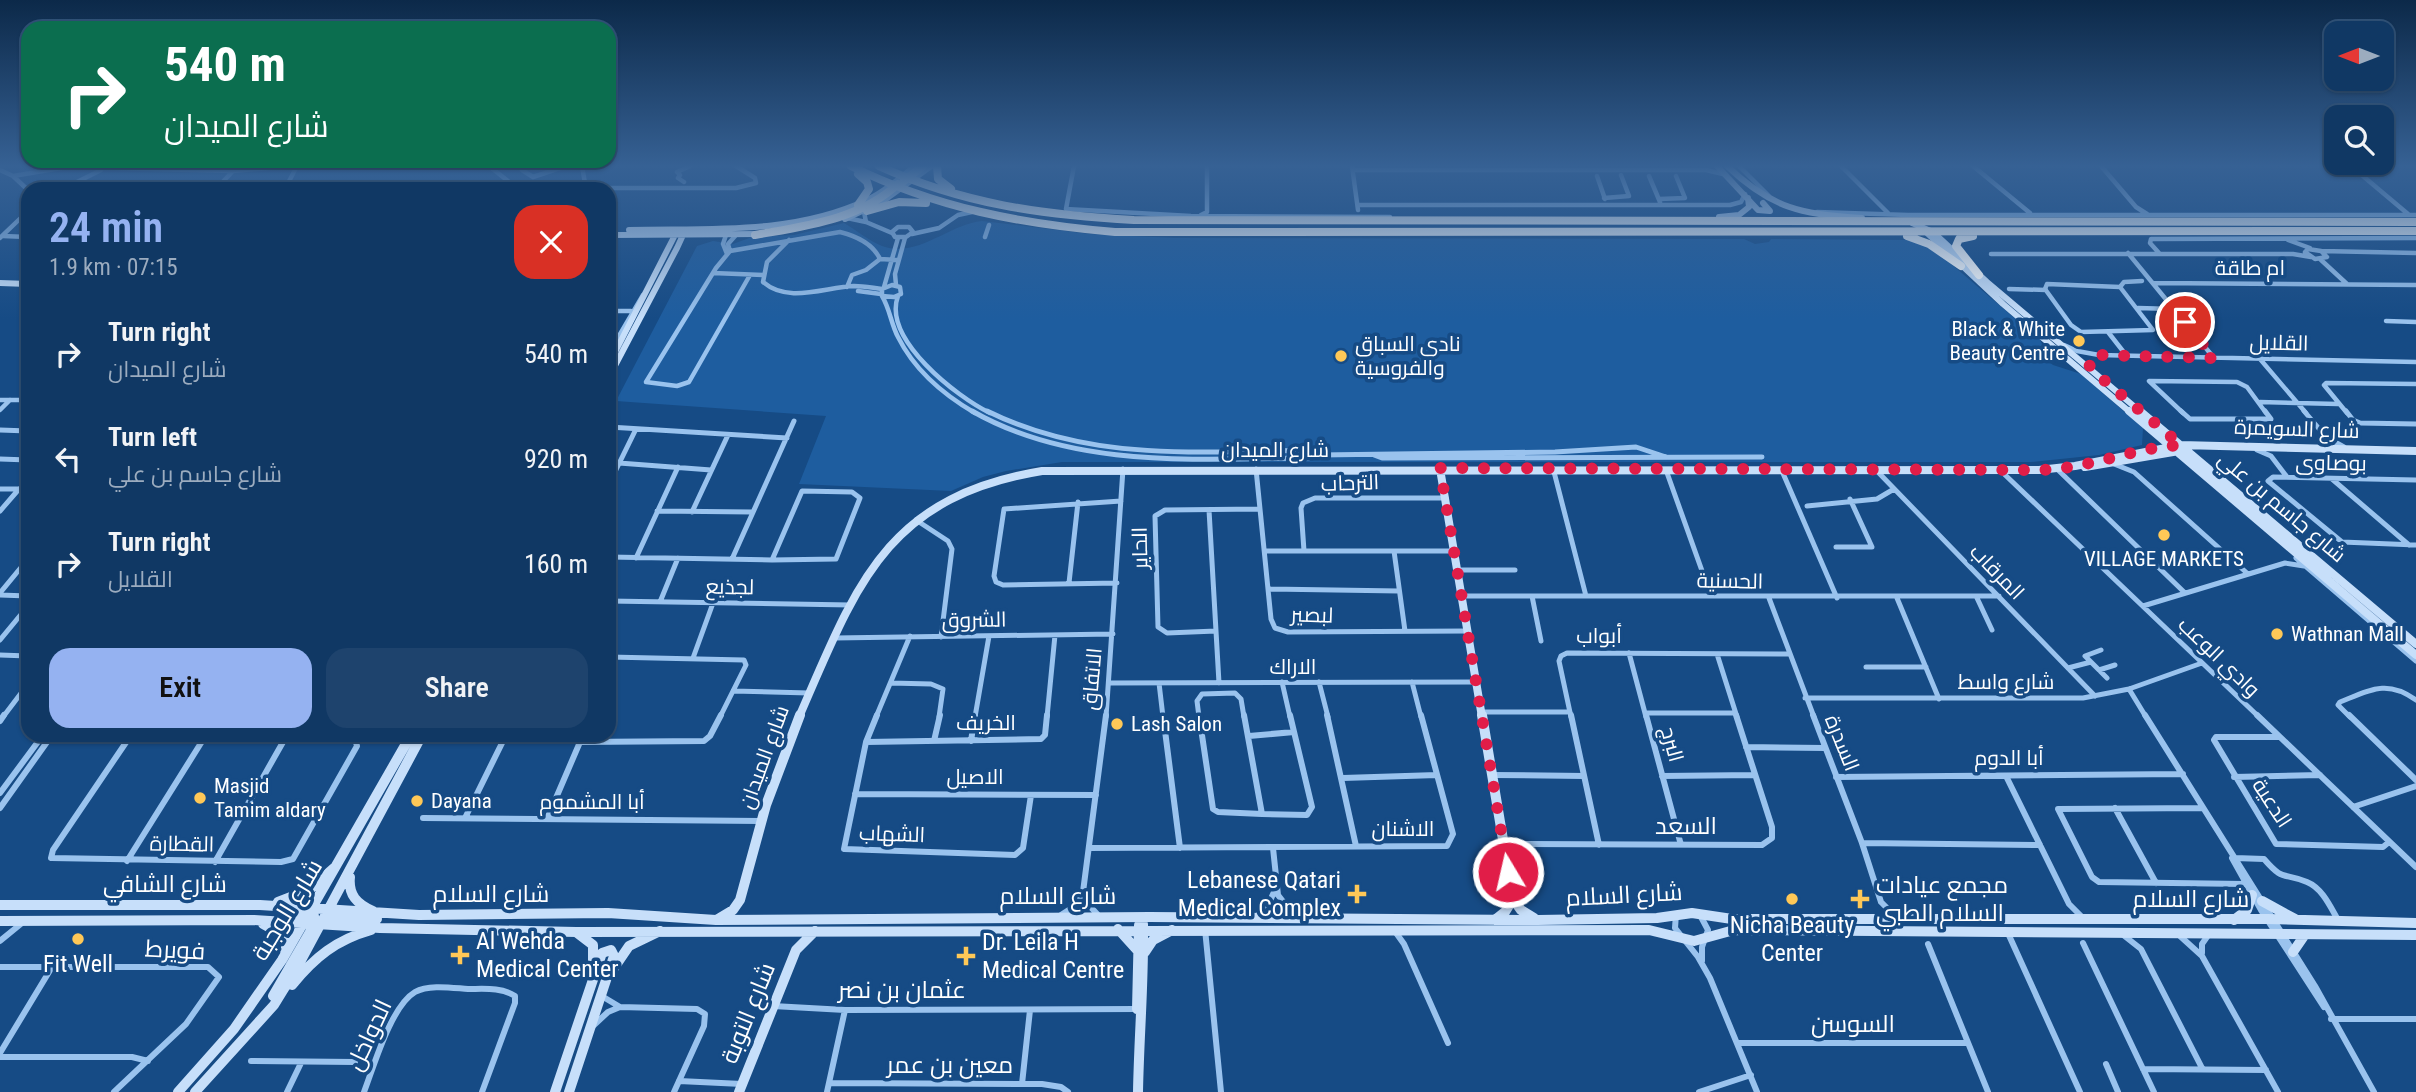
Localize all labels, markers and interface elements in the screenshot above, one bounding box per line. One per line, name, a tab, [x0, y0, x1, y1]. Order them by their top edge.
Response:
north arrow	[2324, 21, 2394, 91]
map controls	[2324, 21, 2394, 175]
text: 540 m	[164, 36, 286, 93]
icon: right	[49, 49, 140, 140]
button: search	[2324, 105, 2394, 175]
text: شارع الميدان	[164, 107, 329, 145]
text: 24 min	[49, 203, 163, 252]
button: close	[514, 205, 588, 279]
text: 1.9 km · 07:15	[49, 254, 178, 281]
street label: ام طاقة	[2215, 256, 2285, 282]
pin	[2155, 292, 2215, 352]
icon: arrive	[2166, 303, 2204, 341]
text: Turn right	[108, 317, 210, 347]
place label: Black & White Beauty Centre	[1950, 317, 2065, 365]
street label: القلايل	[2249, 330, 2309, 357]
place label: نادي السباق والفروسية	[1355, 332, 1461, 380]
marker: Black & White Beauty Centre	[2071, 333, 2087, 349]
icon: right	[49, 335, 87, 373]
text: 540 m	[524, 339, 588, 369]
marker: نادي السباق والفروسية	[1333, 348, 1349, 364]
text: شارع الميدان	[108, 356, 226, 383]
street label: شارع السويمرة	[2234, 415, 2360, 445]
text: Turn left	[108, 422, 197, 452]
street label: شارع الميدان	[1221, 438, 1329, 464]
icon: left	[49, 440, 87, 478]
text: 920 m	[524, 444, 588, 474]
street label: شارع جاسم بن علي	[2211, 447, 2351, 570]
street label: بوصاوى	[2295, 450, 2367, 477]
text: شارع جاسم بن علي	[108, 461, 282, 488]
street label: الترحاب	[1320, 470, 1380, 496]
text: Turn right	[108, 527, 210, 557]
street label: الحاير	[1128, 527, 1152, 570]
marker: VILLAGE MARKETS	[2156, 527, 2172, 543]
street label: المرقاب	[1965, 539, 2029, 605]
icon: right	[49, 545, 87, 583]
place label: VILLAGE MARKETS	[2084, 547, 2244, 571]
text: 160 m	[524, 549, 588, 579]
text: القلايل	[108, 566, 173, 593]
street label: الحسنية	[1696, 568, 1764, 594]
street label: لجذيع	[705, 575, 754, 601]
street label: لبصير	[1289, 602, 1334, 628]
street label: الشروق	[941, 607, 1007, 634]
street label: وادي الوعب	[2170, 612, 2265, 705]
place label: Wathnan Mall	[2291, 622, 2404, 646]
street label: أبواب	[1576, 623, 1622, 648]
marker: Wathnan Mall	[2269, 626, 2285, 642]
street label: الاتفاق	[1077, 647, 1108, 711]
button: Exit	[49, 648, 312, 728]
button: Share	[326, 648, 588, 728]
street label: الاراك	[1270, 655, 1316, 679]
street label: شارع واسط	[1958, 670, 2054, 696]
street label: شارع الميدان	[734, 702, 796, 813]
street label: الخريف	[956, 711, 1016, 735]
street label: السدرة	[1820, 711, 1864, 775]
place label: Lash Salon	[1131, 712, 1222, 736]
marker: Lash Salon	[1109, 716, 1125, 732]
street label: البرج	[1654, 723, 1688, 765]
street label: أبا الدوم	[1974, 745, 2044, 772]
street label: الاصيل	[946, 765, 1004, 790]
place label: Masjid Tamim aldary	[214, 774, 326, 822]
street label: الدعية	[2247, 774, 2297, 832]
place label: Dayana	[431, 789, 492, 813]
street label: أبا المشموم	[539, 789, 645, 816]
marker: Masjid Tamim aldary	[192, 790, 208, 806]
marker: Dayana	[409, 793, 425, 809]
street label: السعد	[1655, 812, 1717, 840]
street label: الاشنان	[1372, 817, 1434, 842]
street label: الشهاب	[858, 821, 925, 848]
street label: القطارة	[150, 831, 214, 857]
position arrow	[1471, 835, 1545, 909]
street label: شارع الوجبة	[246, 854, 330, 967]
place label: Lebanese Qatari Medical Complex	[1178, 866, 1341, 922]
street label: شارع الشافي	[103, 870, 227, 903]
place label: مجمع عيادات السلام الطبي	[1876, 871, 2008, 932]
street label: شارع السلام	[1565, 878, 1683, 914]
street label: شارع السلام	[433, 880, 549, 910]
street label: شارع السلام	[1000, 882, 1116, 912]
marker: Lebanese Qatari Medical Complex	[1347, 884, 1367, 904]
street label: شارع السلام	[2133, 885, 2249, 915]
marker: مجمع عيادات السلام الطبي	[1850, 889, 1870, 909]
marker: Nicha Beauty Center	[1784, 891, 1800, 907]
place label: Nicha Beauty Center	[1730, 911, 1854, 967]
place label: Al Wehda Medical Center	[476, 927, 619, 983]
place label: Dr. Leila H Medical Centre	[982, 928, 1124, 984]
marker: Fit Well	[70, 931, 86, 947]
street label: فويرط	[144, 934, 206, 966]
marker: Al Wehda Medical Center	[450, 945, 470, 965]
marker: Dr. Leila H Medical Centre	[956, 946, 976, 966]
place label: Fit Well	[43, 950, 113, 978]
street label: شارع التوبة	[715, 958, 783, 1068]
street label: عثمان بن نصر	[836, 976, 966, 1004]
street label: الدواخل	[340, 995, 398, 1075]
street label: السوسن	[1811, 1010, 1895, 1038]
street label: معين بن عمر	[885, 1051, 1013, 1079]

